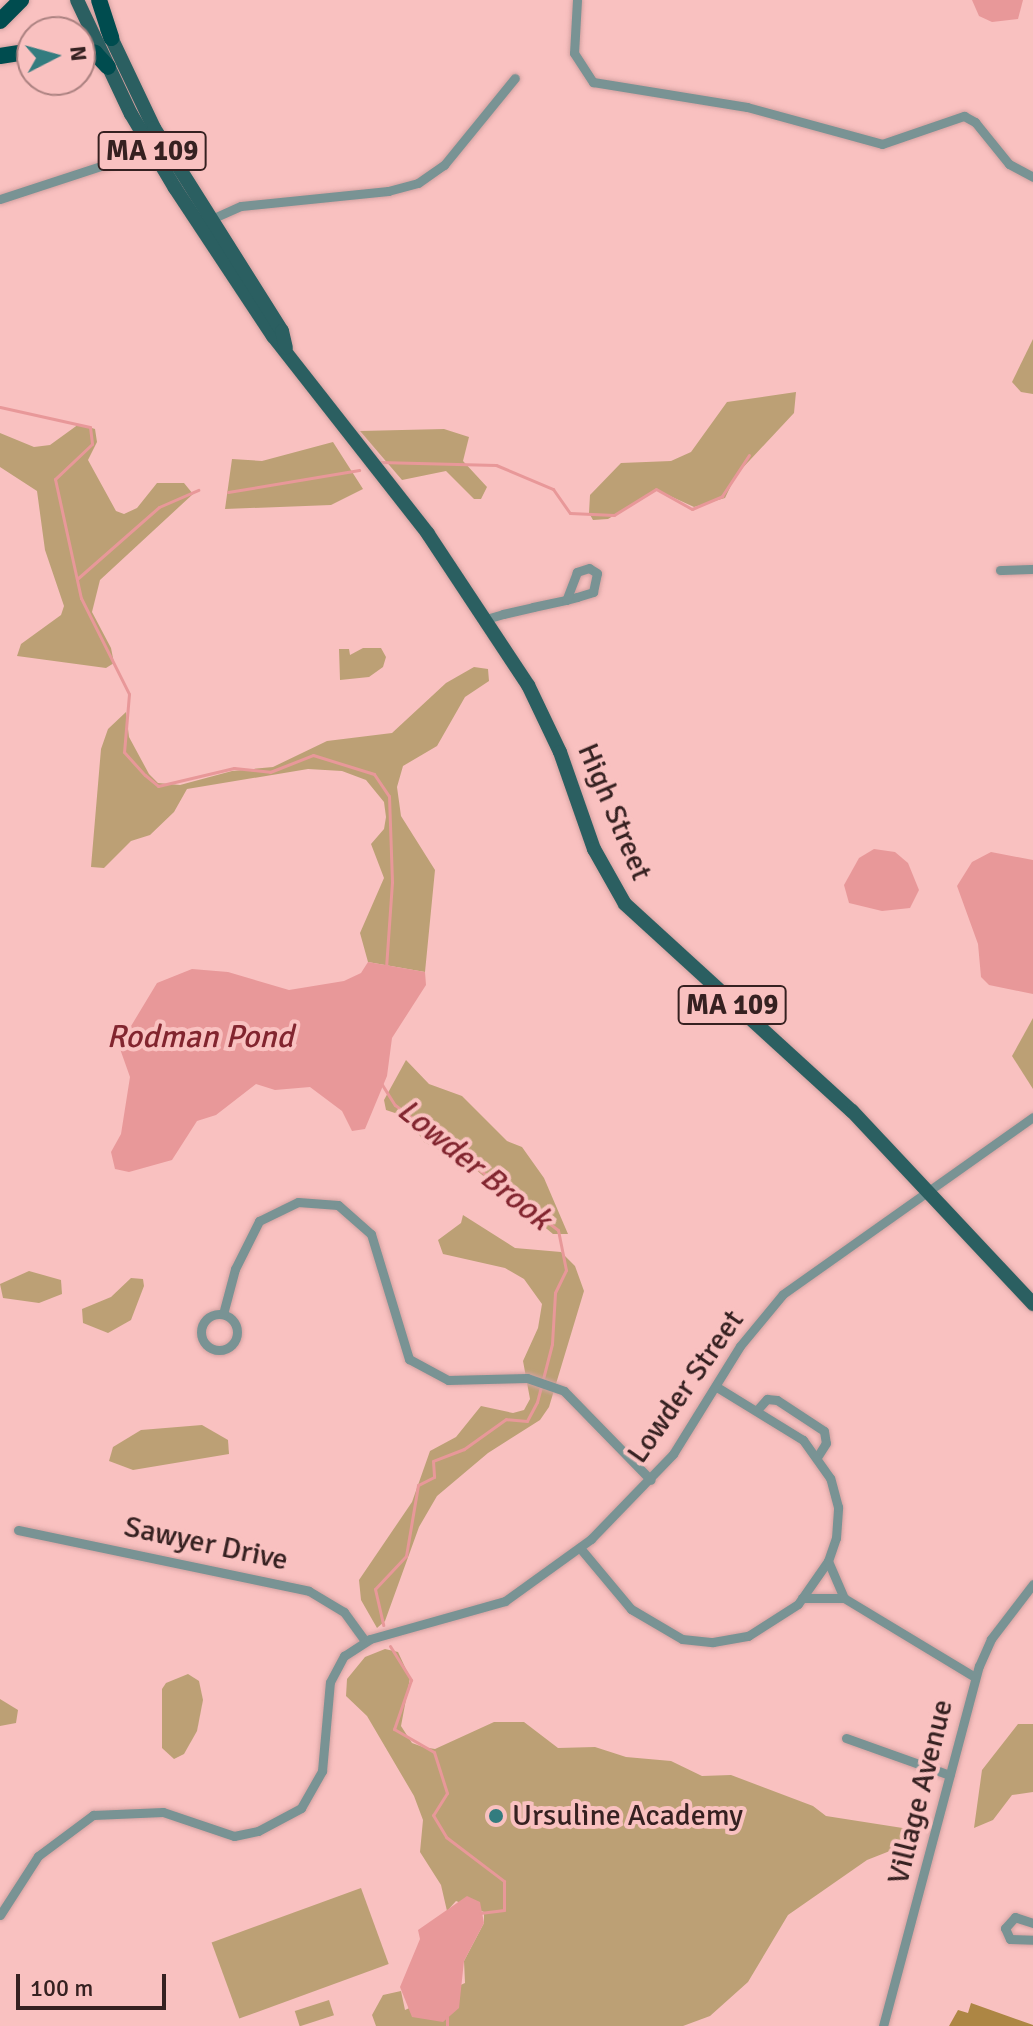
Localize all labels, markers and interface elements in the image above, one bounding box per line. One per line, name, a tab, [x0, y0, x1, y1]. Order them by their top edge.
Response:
north arrow	[16, 16, 96, 96]
text: N	[64, 45, 93, 63]
road number: MA 109	[96, 127, 208, 175]
street label: High Street	[569, 738, 659, 886]
road number: MA 109	[676, 981, 788, 1029]
water label: Rodman Pond	[107, 1018, 293, 1056]
water label: Lowder Brook	[389, 1091, 559, 1239]
street label: Lowder Street	[620, 1304, 752, 1470]
street label: Sawyer Drive	[121, 1509, 291, 1579]
street label: Village Avenue	[881, 1696, 961, 1888]
place label: Ursuline Academy	[512, 1798, 743, 1834]
marker: Ursuline Academy	[487, 1807, 505, 1825]
scale bar	[20, 1958, 170, 2008]
text: 100 m	[30, 1973, 93, 2003]

